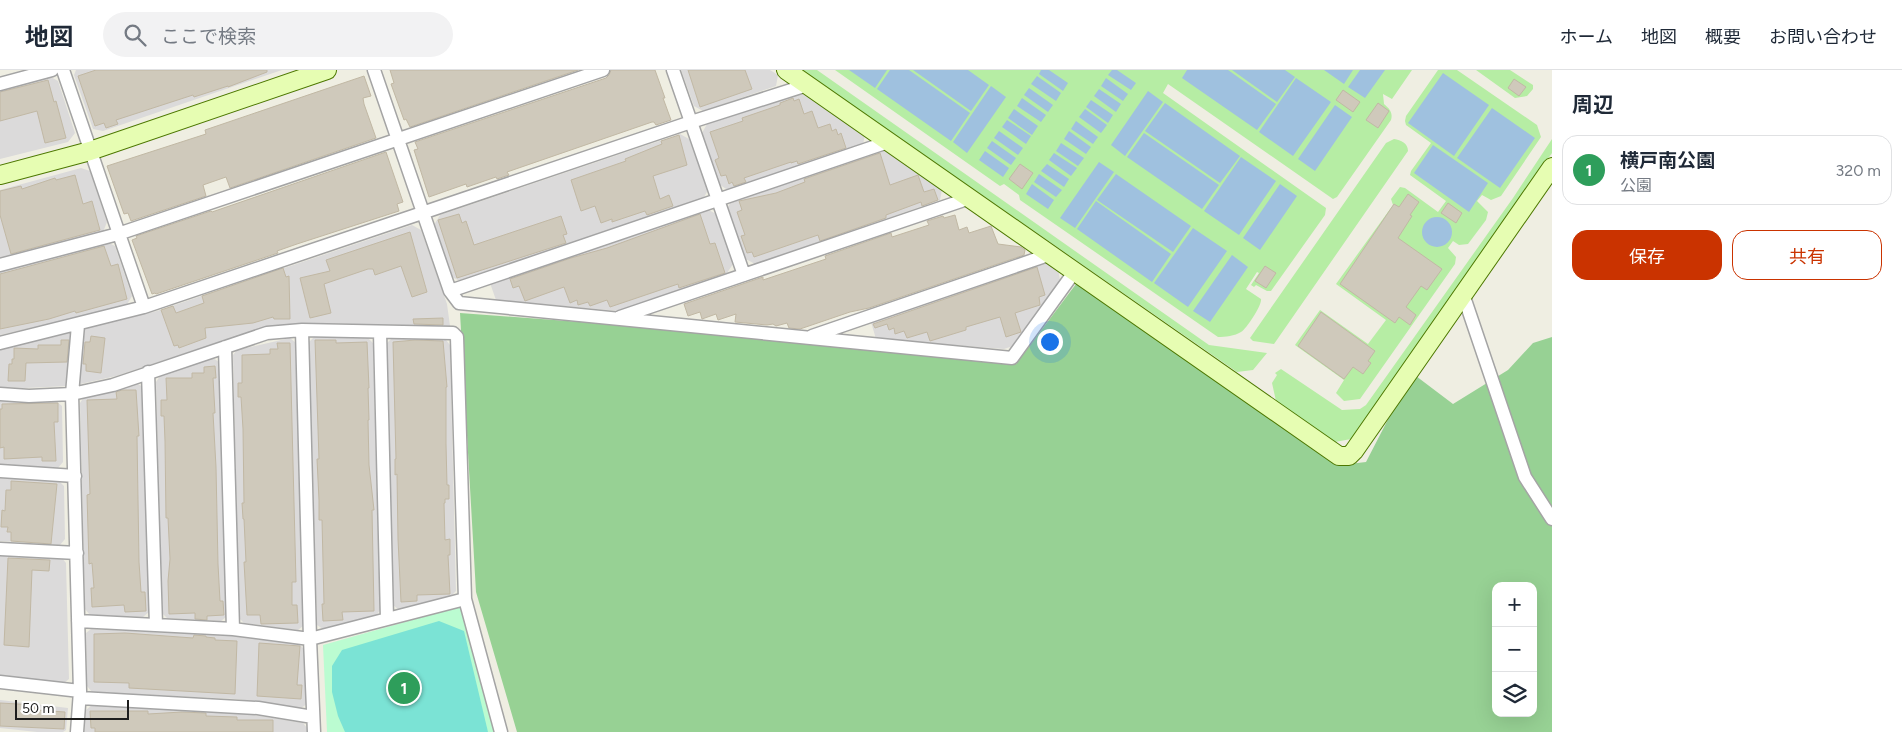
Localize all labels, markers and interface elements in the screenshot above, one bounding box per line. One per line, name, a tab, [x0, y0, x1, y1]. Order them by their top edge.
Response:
search box	[103, 12, 453, 57]
icon: search	[121, 21, 149, 49]
text: 地図	[25, 22, 73, 51]
text: ここで検索	[161, 25, 256, 48]
text: ホーム	[1560, 26, 1613, 48]
text: 地図	[1641, 26, 1677, 48]
text: 概要	[1705, 26, 1741, 48]
text: お問い合わせ	[1769, 26, 1877, 48]
text: 周辺	[1572, 92, 1614, 117]
text: 横戸南公園	[1620, 149, 1715, 172]
text: 1	[1586, 161, 1592, 180]
text: 320 m	[1836, 161, 1881, 180]
text: 公園	[1620, 176, 1652, 195]
button: 保存	[1572, 230, 1722, 280]
button: 共有	[1732, 230, 1882, 280]
your location	[1037, 329, 1063, 355]
map controls	[1492, 582, 1537, 717]
button: +	[1492, 582, 1537, 627]
button: −	[1492, 627, 1537, 672]
pin: 1	[388, 669, 420, 707]
button: layers	[1492, 672, 1537, 717]
scale bar	[15, 697, 129, 720]
text: 50 m	[22, 700, 54, 717]

